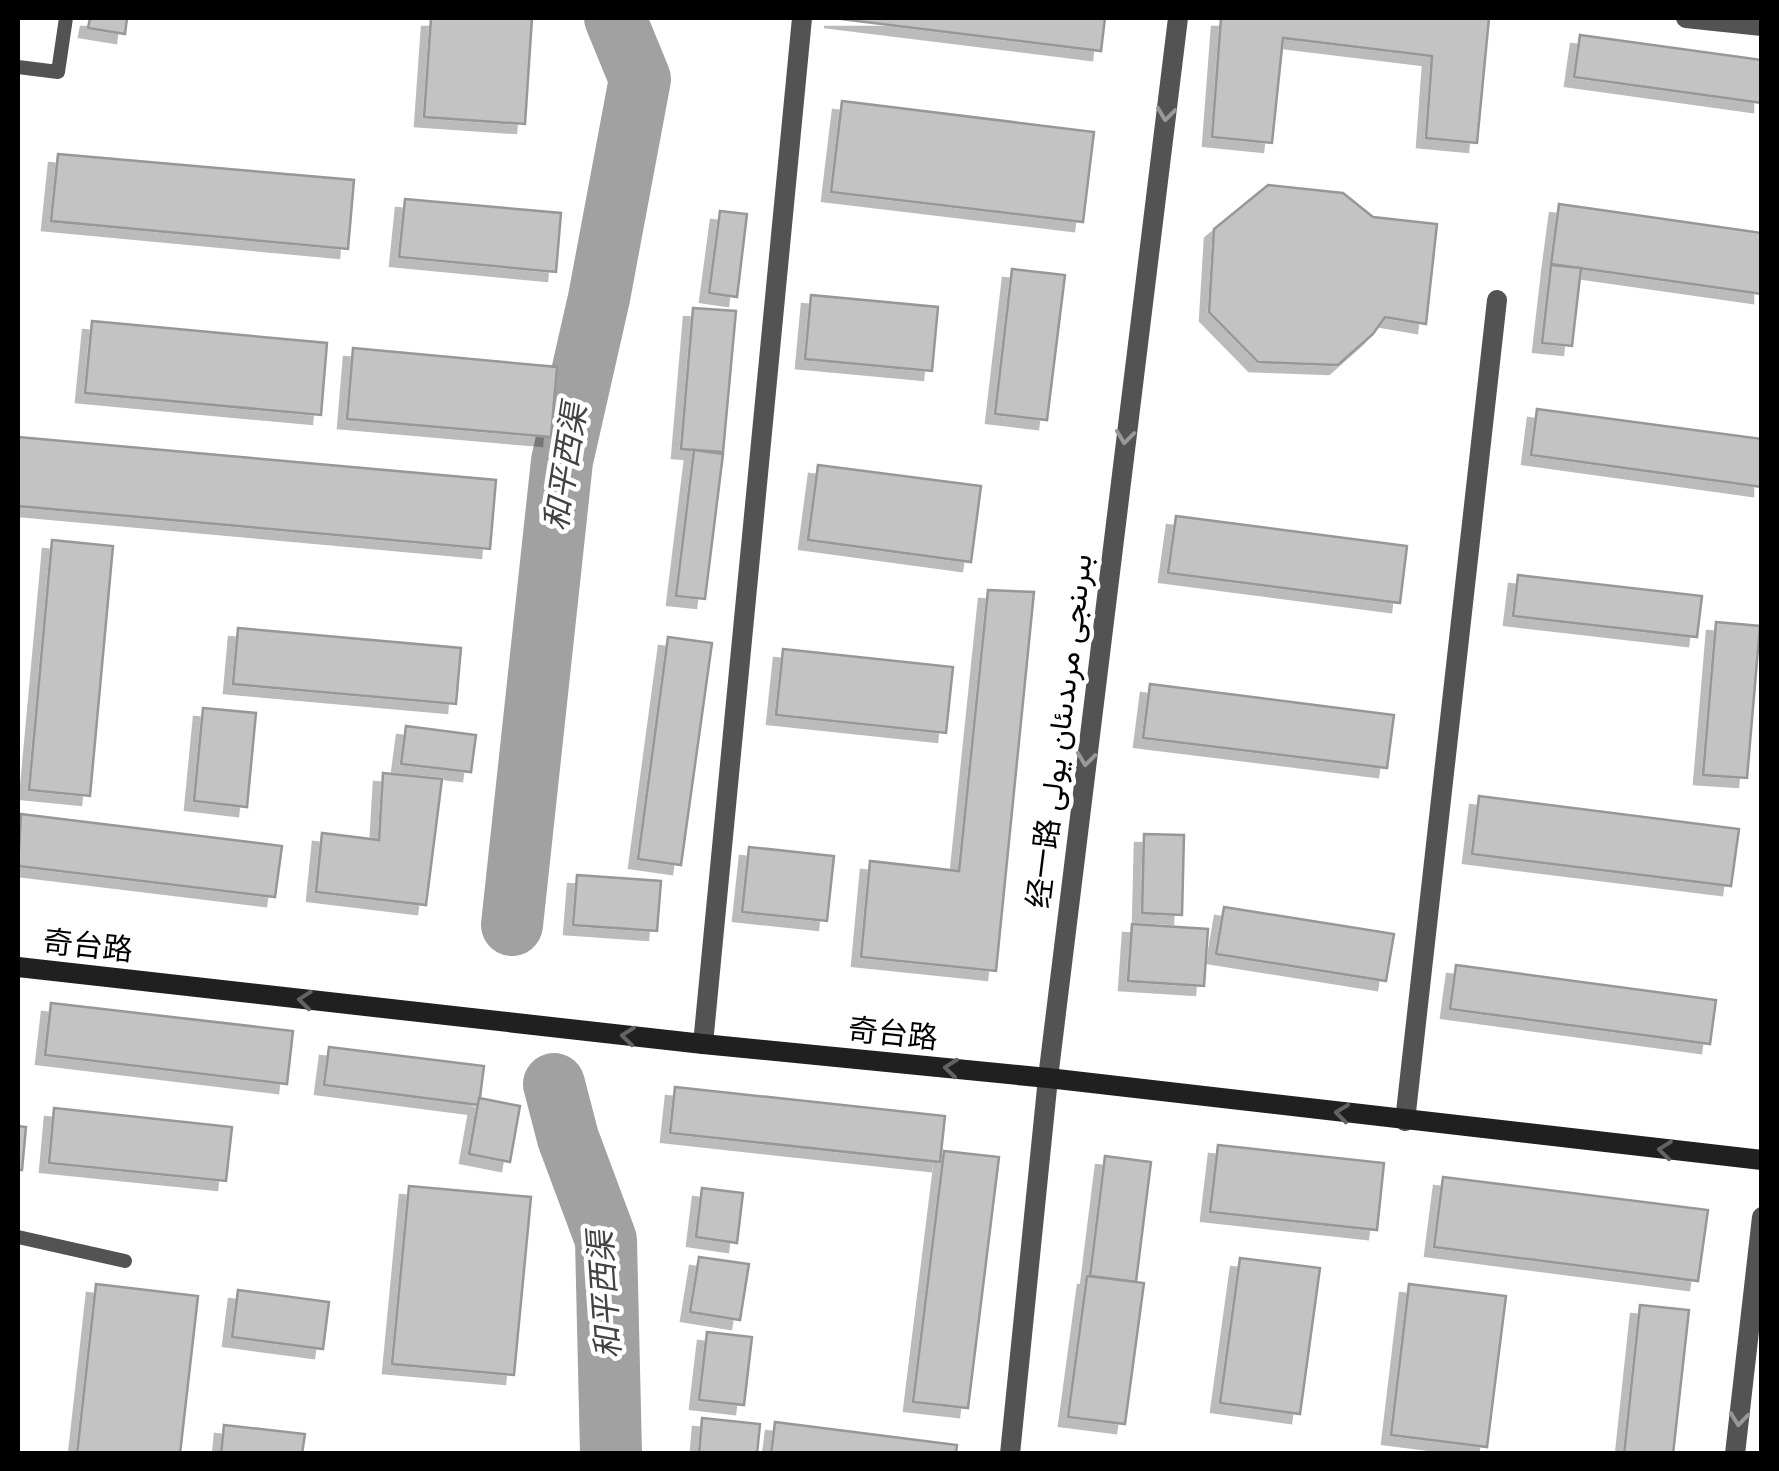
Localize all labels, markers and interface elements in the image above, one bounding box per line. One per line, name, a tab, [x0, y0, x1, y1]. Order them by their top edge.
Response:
one-way arrow	[1156, 107, 1177, 123]
water label: 和平西渠	[536, 397, 595, 533]
one-way arrow	[1115, 428, 1136, 445]
street label: 经一路 بىرىنجى مرىدىئان يولى	[1019, 552, 1100, 910]
one-way arrow	[1076, 752, 1097, 768]
street label: 奇台路	[41, 922, 135, 968]
one-way arrow	[296, 990, 312, 1011]
street label: 奇台路	[846, 1010, 940, 1056]
one-way arrow	[619, 1026, 635, 1047]
one-way arrow	[943, 1058, 959, 1080]
one-way arrow	[1333, 1103, 1349, 1124]
one-way arrow	[1656, 1140, 1672, 1161]
water label: 和平西渠	[580, 1226, 628, 1360]
one-way arrow	[1729, 1411, 1750, 1427]

